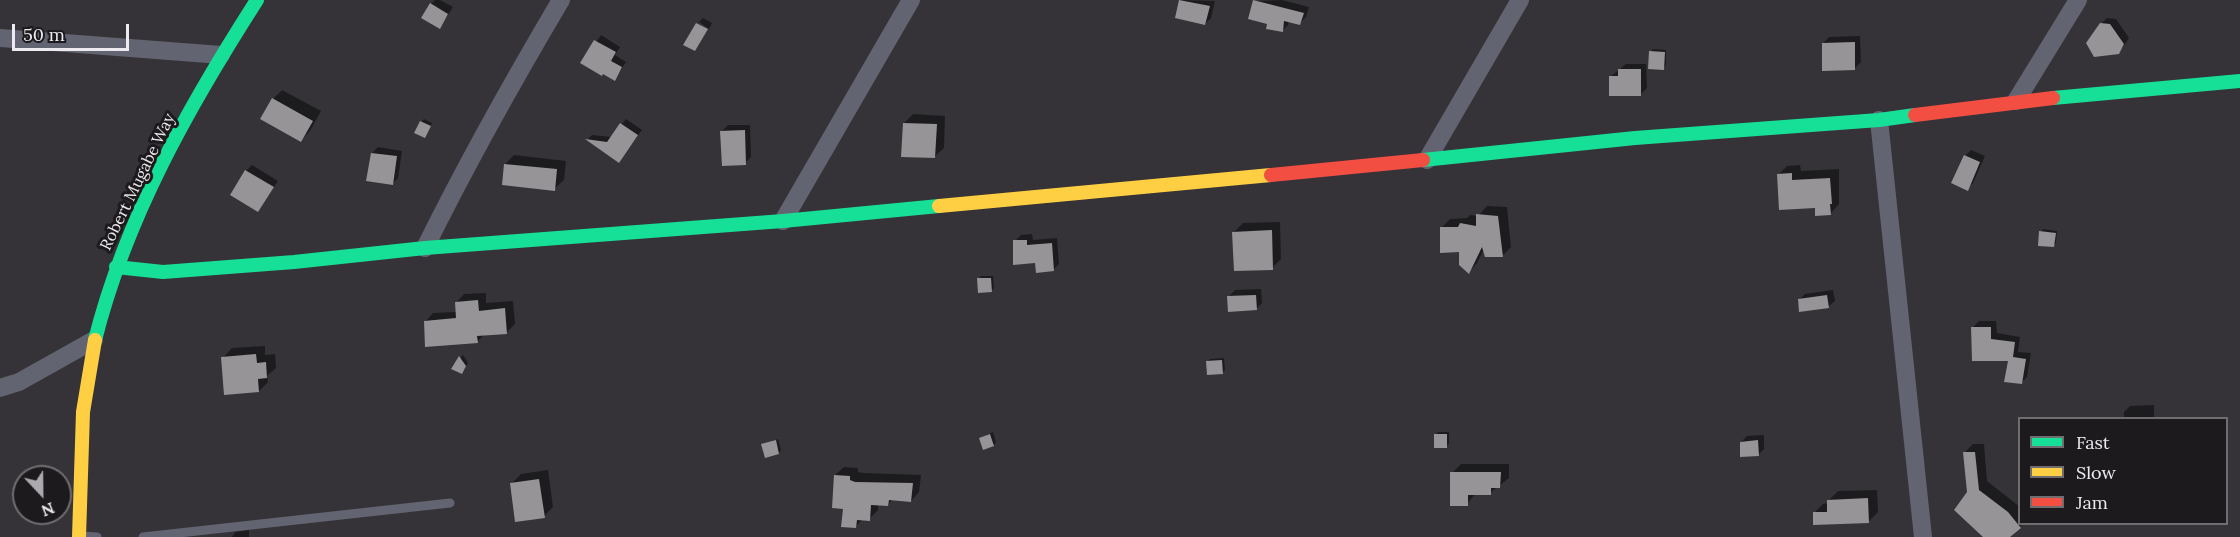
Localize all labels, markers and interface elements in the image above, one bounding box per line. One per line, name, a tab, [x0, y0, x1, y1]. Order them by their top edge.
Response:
scale bar	[15, 12, 132, 50]
text: 50 m	[23, 23, 65, 46]
street label: Robert Mugabe Way	[96, 110, 180, 254]
legend	[2018, 417, 2228, 525]
text: Fast	[2076, 431, 2110, 454]
text: Slow	[2076, 461, 2116, 484]
north arrow	[12, 465, 72, 525]
text: Jam	[2076, 491, 2108, 514]
text: N	[39, 498, 57, 521]

